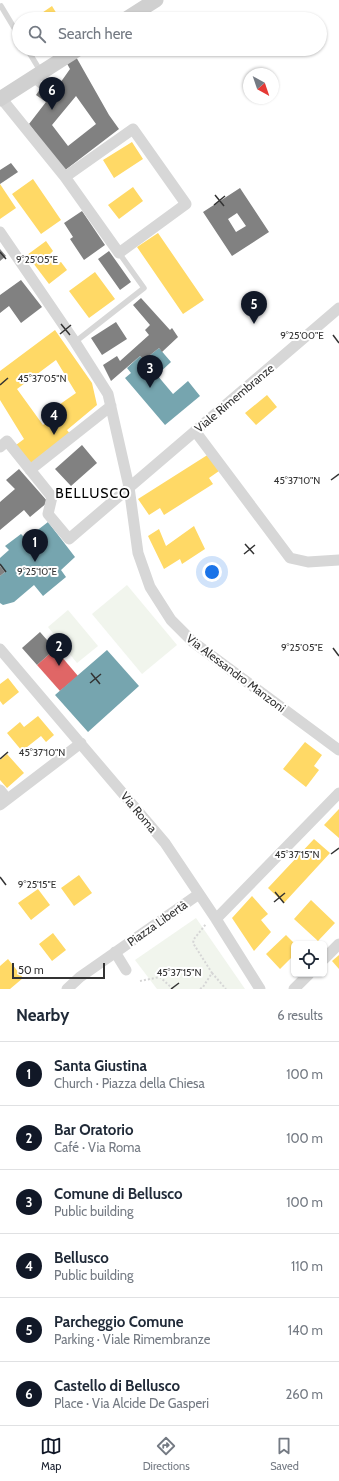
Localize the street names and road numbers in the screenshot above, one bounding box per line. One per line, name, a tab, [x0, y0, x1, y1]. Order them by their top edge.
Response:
street label: Viale Rimembranze	[191, 360, 277, 436]
street label: Via Alessandro Manzoni	[183, 631, 289, 715]
street label: Via Roma	[118, 789, 161, 836]
street label: Piazza Libertà	[124, 897, 190, 949]

